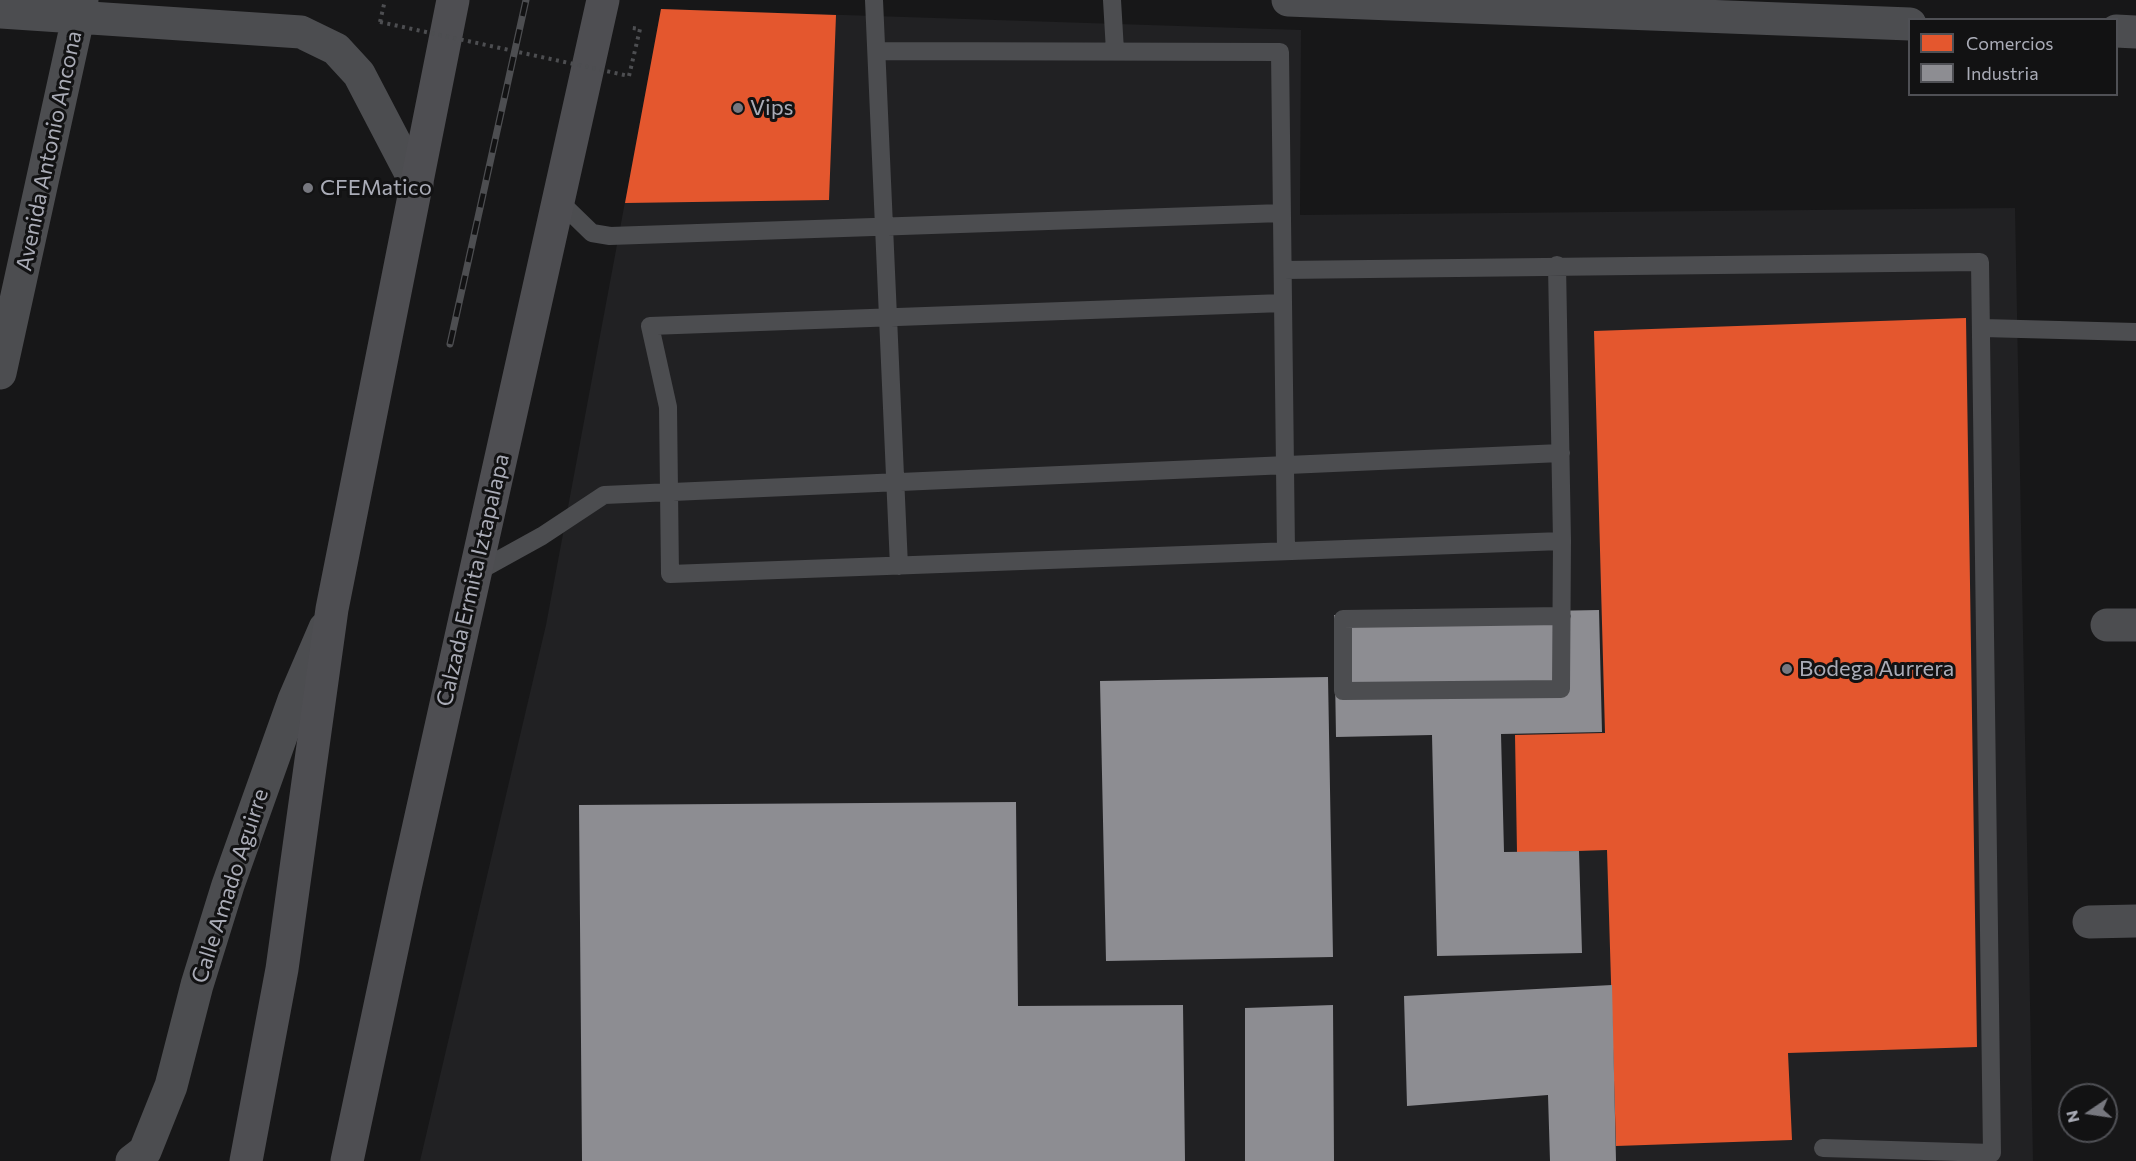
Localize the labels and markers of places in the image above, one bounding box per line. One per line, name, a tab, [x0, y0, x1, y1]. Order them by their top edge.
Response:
place label: Vips	[750, 95, 794, 121]
marker: Vips	[731, 101, 745, 115]
place label: CFEMatico	[320, 175, 432, 201]
marker: CFEMatico	[301, 181, 315, 195]
place label: Bodega Aurrera	[1799, 656, 1954, 682]
marker: Bodega Aurrera	[1780, 662, 1794, 676]

